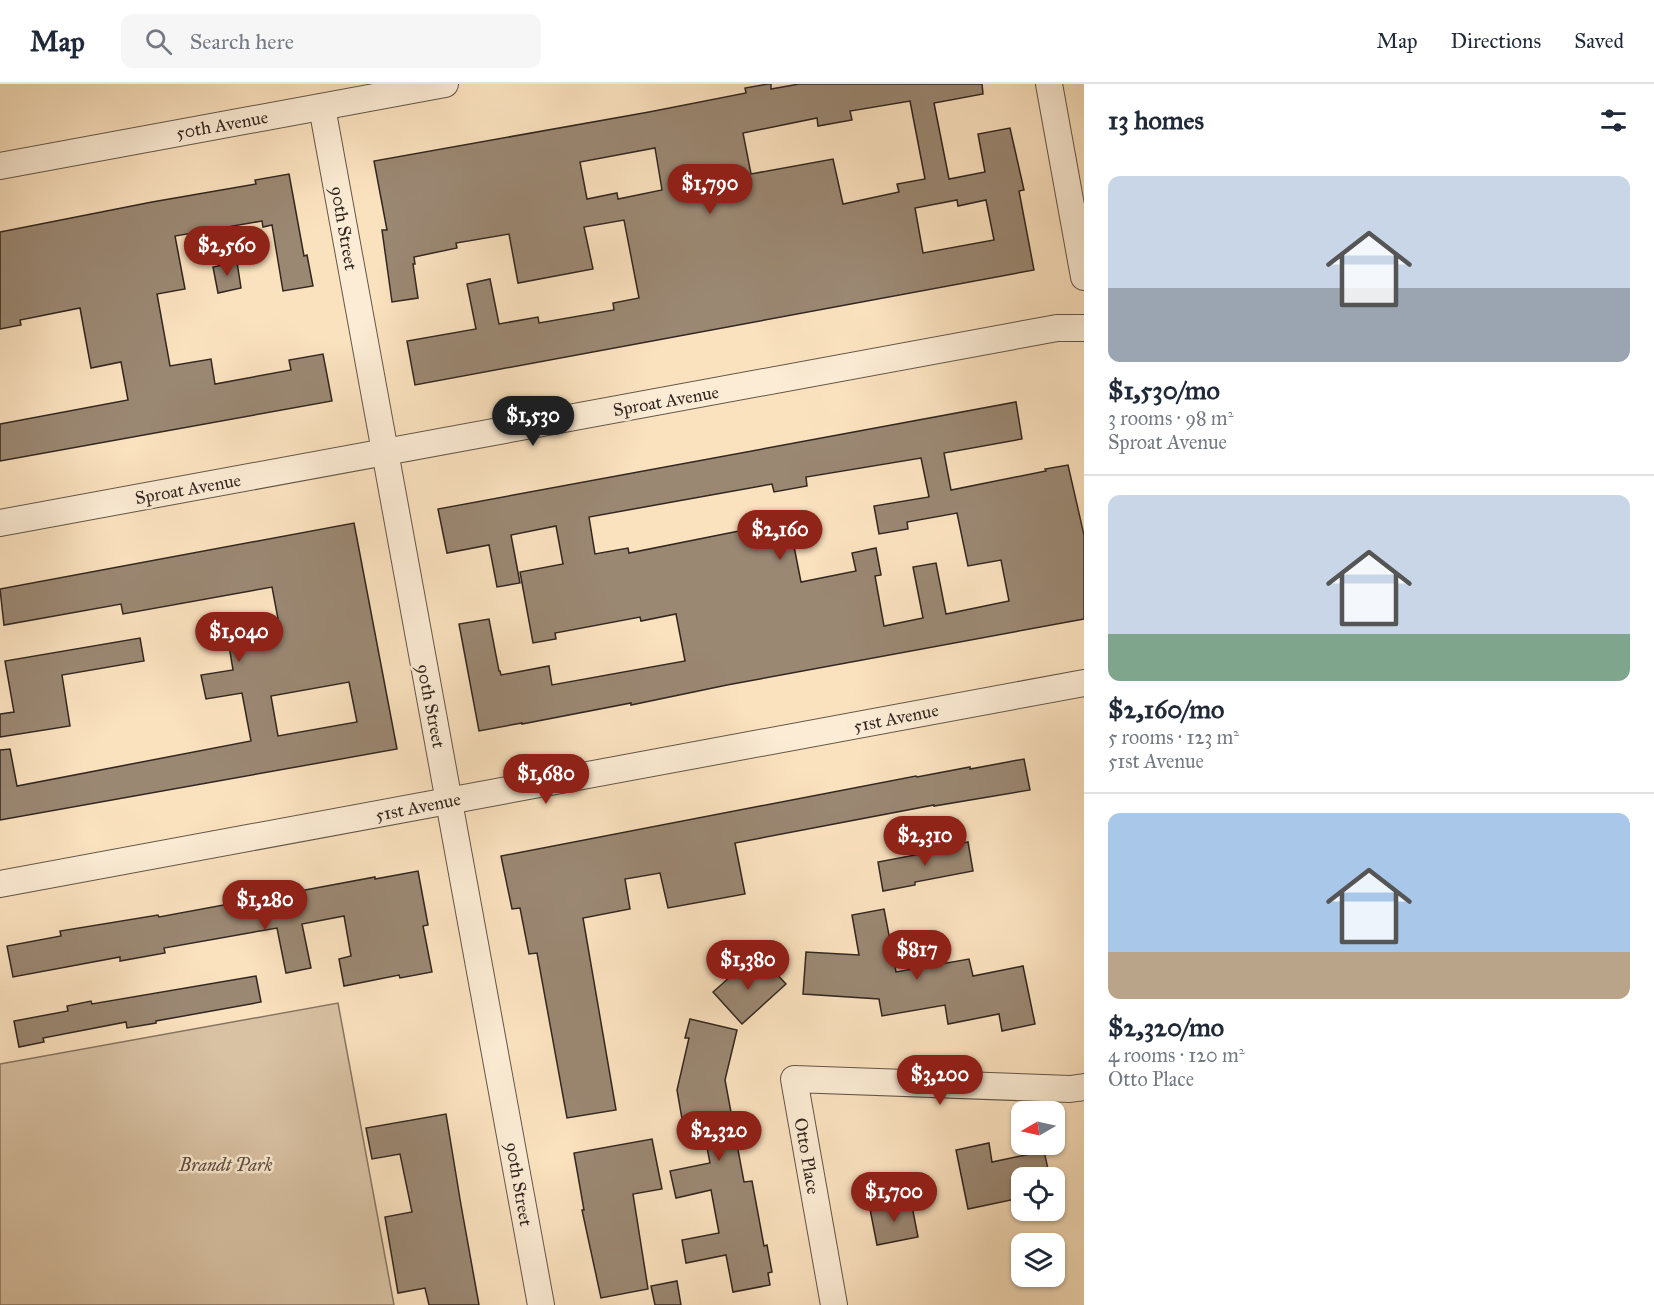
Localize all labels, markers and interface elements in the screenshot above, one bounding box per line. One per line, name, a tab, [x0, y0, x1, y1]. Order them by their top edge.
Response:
search box	[121, 14, 541, 68]
text: Map	[30, 24, 85, 59]
icon: search	[142, 25, 175, 58]
text: Search here	[190, 28, 294, 55]
text: Map	[1377, 28, 1418, 54]
text: Directions	[1451, 28, 1541, 54]
text: Saved	[1574, 28, 1624, 54]
text: 13 homes	[1108, 104, 1204, 136]
icon: filters	[1597, 104, 1630, 137]
street label: 50th Avenue	[174, 106, 270, 144]
pin: $1,790	[661, 164, 759, 215]
text: $1,790	[682, 171, 738, 195]
street label: 90th Street	[326, 184, 362, 272]
icon: home	[1315, 215, 1423, 323]
pin: $2,560	[178, 226, 276, 277]
text: $2,560	[198, 233, 256, 257]
text: $1,530/mo	[1108, 374, 1220, 406]
street label: Sproat Avenue	[611, 381, 721, 421]
pin: $1,530	[484, 396, 582, 447]
text: $1,530	[506, 403, 560, 427]
text: 3 rooms · 98 m²	[1108, 406, 1233, 430]
text: Sproat Avenue	[1108, 430, 1227, 454]
street label: Sproat Avenue	[133, 469, 243, 509]
pin: $2,160	[731, 510, 829, 561]
text: $2,160	[751, 517, 809, 541]
icon: home	[1315, 534, 1423, 642]
pin: $1,040	[190, 612, 288, 663]
text: $1,040	[209, 619, 269, 643]
street label: 90th Street	[412, 662, 450, 750]
text: $2,160/mo	[1108, 693, 1224, 725]
street label: 51st Avenue	[852, 699, 940, 737]
text: 5 rooms · 123 m²	[1108, 725, 1239, 749]
text: 51st Avenue	[1108, 749, 1204, 773]
pin: $1,680	[497, 754, 595, 805]
text: $1,680	[517, 761, 575, 785]
street label: 51st Avenue	[374, 788, 462, 826]
pin: $2,310	[876, 816, 974, 867]
text: $2,310	[898, 823, 952, 847]
icon: home	[1315, 852, 1423, 960]
pin: $1,280	[216, 880, 314, 931]
text: $1,280	[236, 887, 294, 911]
pin: $817	[881, 930, 953, 981]
text: $817	[896, 937, 938, 961]
pin: $1,380	[699, 940, 797, 991]
text: $1,380	[720, 947, 776, 971]
text: $2,320/mo	[1108, 1011, 1224, 1043]
text: 4 rooms · 120 m²	[1108, 1043, 1245, 1067]
pin: $3,200	[891, 1055, 989, 1106]
text: $3,200	[911, 1062, 969, 1086]
text: Otto Place	[1108, 1067, 1194, 1091]
north arrow	[1011, 1101, 1065, 1155]
map controls	[1011, 1101, 1065, 1287]
pin: $2,320	[670, 1111, 768, 1162]
street label: Otto Place	[789, 1116, 825, 1196]
text: $2,320	[691, 1118, 747, 1142]
street label: 90th Street	[501, 1140, 537, 1228]
park label: Brandt Park	[178, 1154, 273, 1176]
button: locate	[1011, 1167, 1065, 1221]
pin: $1,700	[845, 1172, 943, 1223]
text: $1,700	[865, 1179, 923, 1203]
button: layers	[1011, 1233, 1065, 1287]

